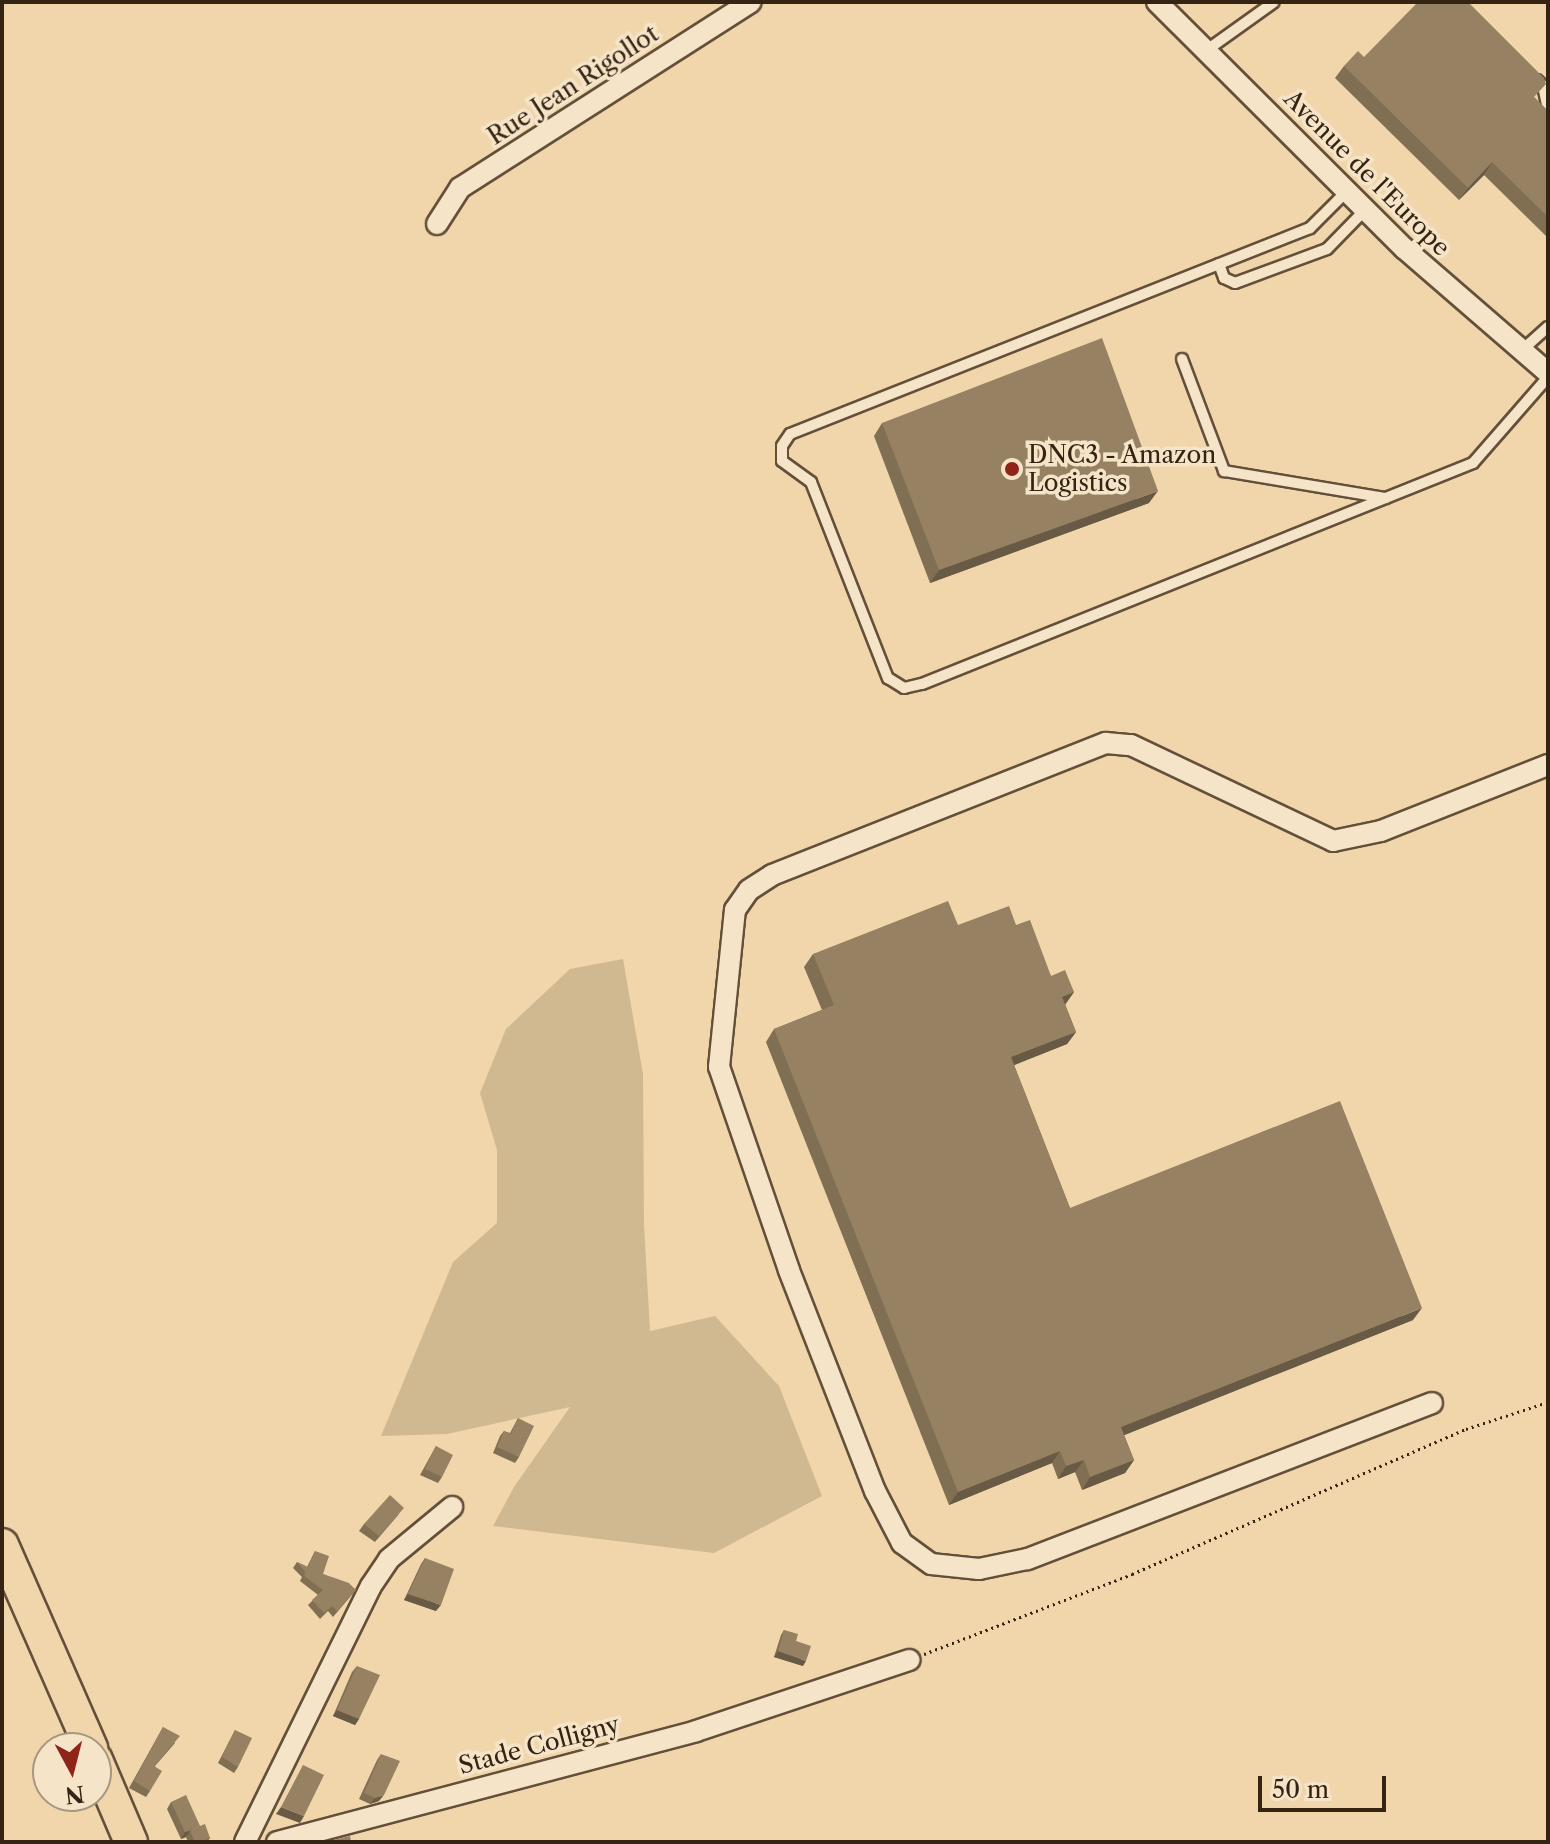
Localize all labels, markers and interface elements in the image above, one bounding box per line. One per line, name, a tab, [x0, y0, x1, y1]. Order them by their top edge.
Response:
street label: Rue Jean Rigollot	[482, 19, 664, 151]
street label: Avenue de l'Europe	[1278, 84, 1456, 262]
place label: DNC3 - Amazon Logistics	[1028, 441, 1217, 497]
marker: DNC3 - Amazon Logistics	[1003, 460, 1021, 478]
street label: Stade Colligny	[455, 1710, 623, 1780]
north arrow	[32, 1732, 112, 1812]
scale bar	[1262, 1760, 1390, 1810]
text: 50 m	[1272, 1775, 1329, 1804]
text: N	[64, 1780, 86, 1809]

